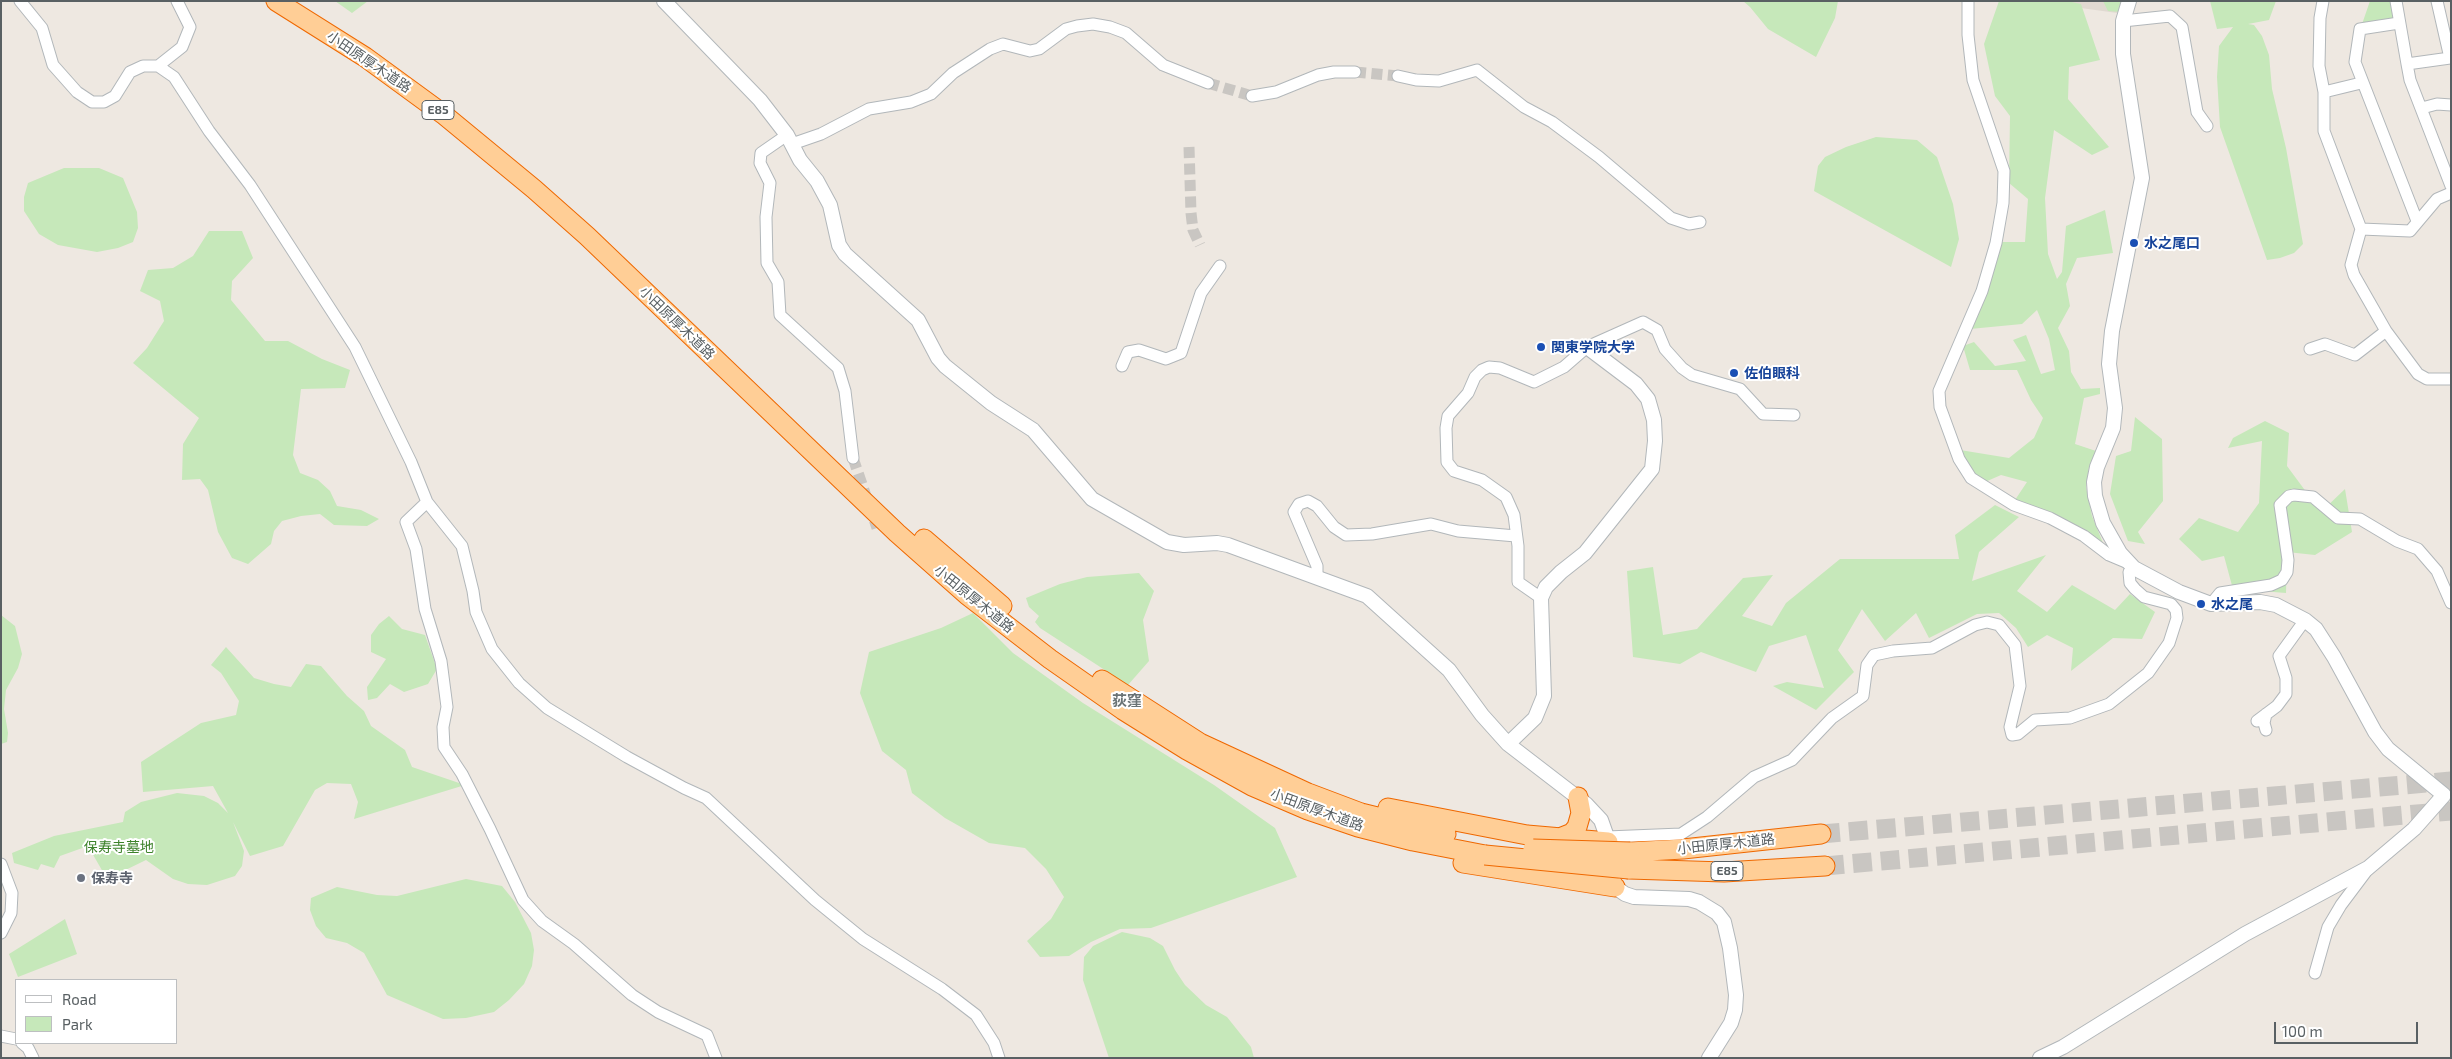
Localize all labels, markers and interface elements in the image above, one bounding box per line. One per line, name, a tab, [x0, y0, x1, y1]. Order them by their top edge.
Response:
street label: 小田原厚木道路	[324, 28, 414, 96]
road number: E85	[422, 100, 454, 120]
place label: 水之尾口	[2144, 235, 2200, 251]
marker: 水之尾口	[2128, 237, 2140, 249]
street label: 小田原厚木道路	[636, 283, 718, 363]
place label: 関東学院大学	[1551, 339, 1635, 355]
marker: 関東学院大学	[1535, 341, 1547, 353]
place label: 佐伯眼科	[1744, 365, 1800, 381]
marker: 佐伯眼科	[1728, 367, 1740, 379]
street label: 小田原厚木道路	[931, 562, 1017, 636]
place label: 水之尾	[2211, 596, 2253, 612]
marker: 水之尾	[2195, 598, 2207, 610]
district label: 荻窪	[1112, 692, 1142, 710]
street label: 小田原厚木道路	[1268, 785, 1366, 835]
street label: 小田原厚木道路	[1676, 831, 1776, 857]
park label: 保寿寺墓地	[84, 839, 154, 855]
road number: E85	[1711, 861, 1743, 880]
place label: 保寿寺	[91, 870, 133, 886]
marker: 保寿寺	[75, 872, 87, 884]
legend	[15, 979, 178, 1044]
text: Road	[62, 990, 97, 1008]
scale bar	[2277, 1012, 2421, 1044]
text: Park	[62, 1015, 93, 1033]
text: 100 m	[2282, 1022, 2323, 1040]

